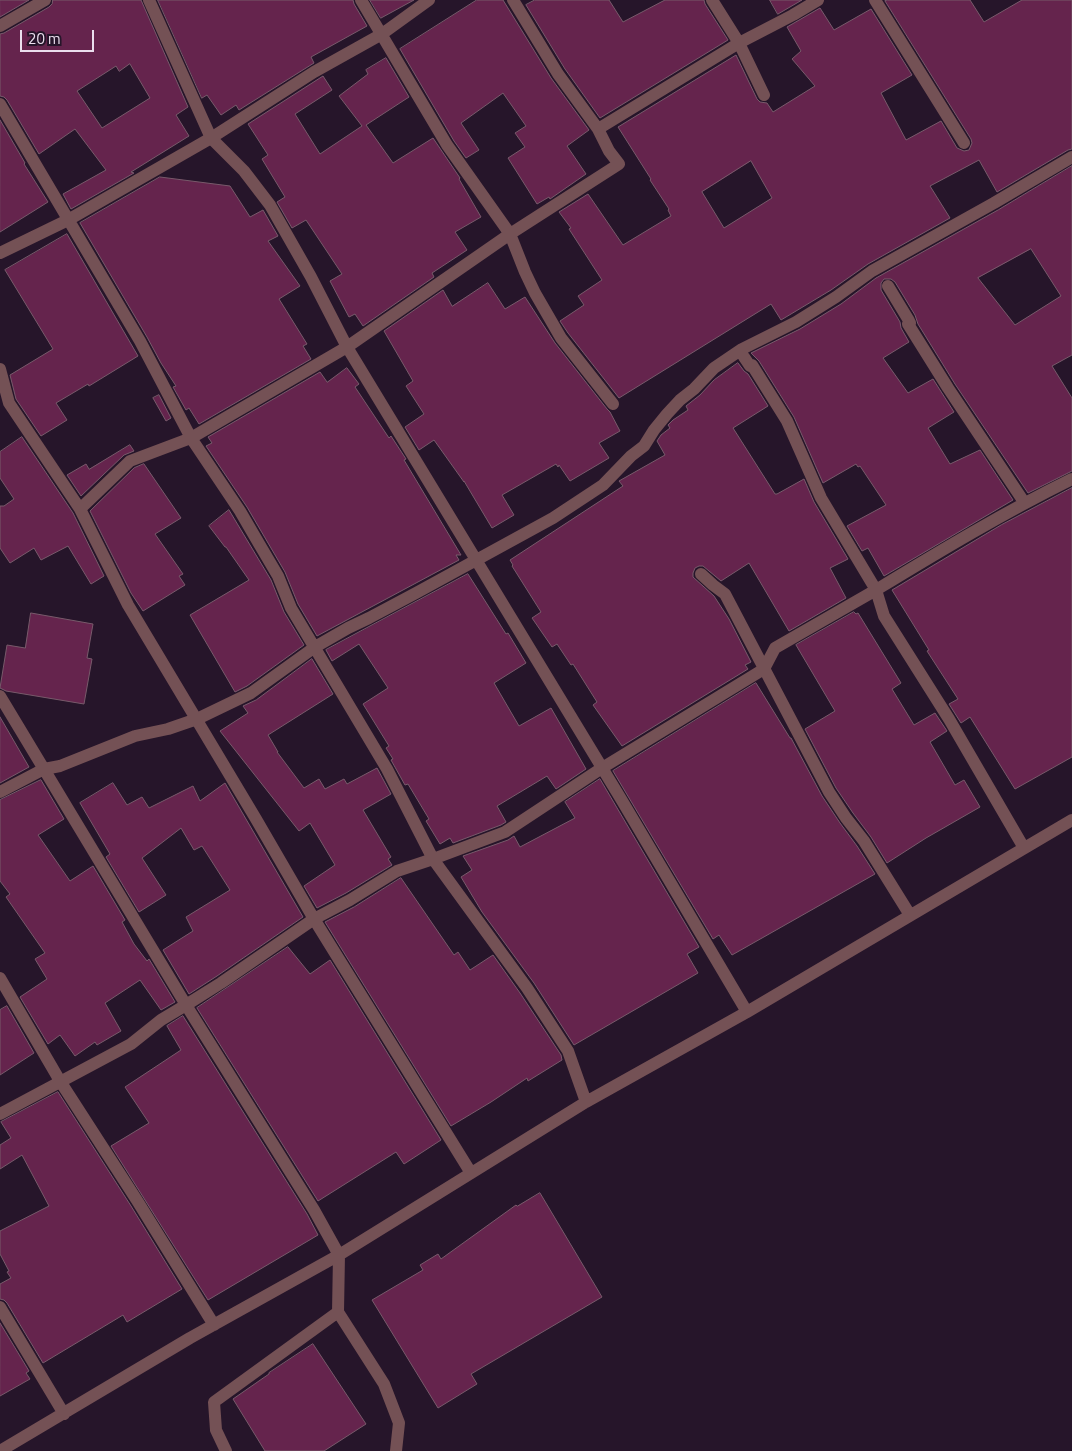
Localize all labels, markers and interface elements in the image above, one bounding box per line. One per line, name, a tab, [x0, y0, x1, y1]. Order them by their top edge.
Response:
scale bar	[22, 20, 96, 52]
text: 20 m	[28, 27, 61, 50]

